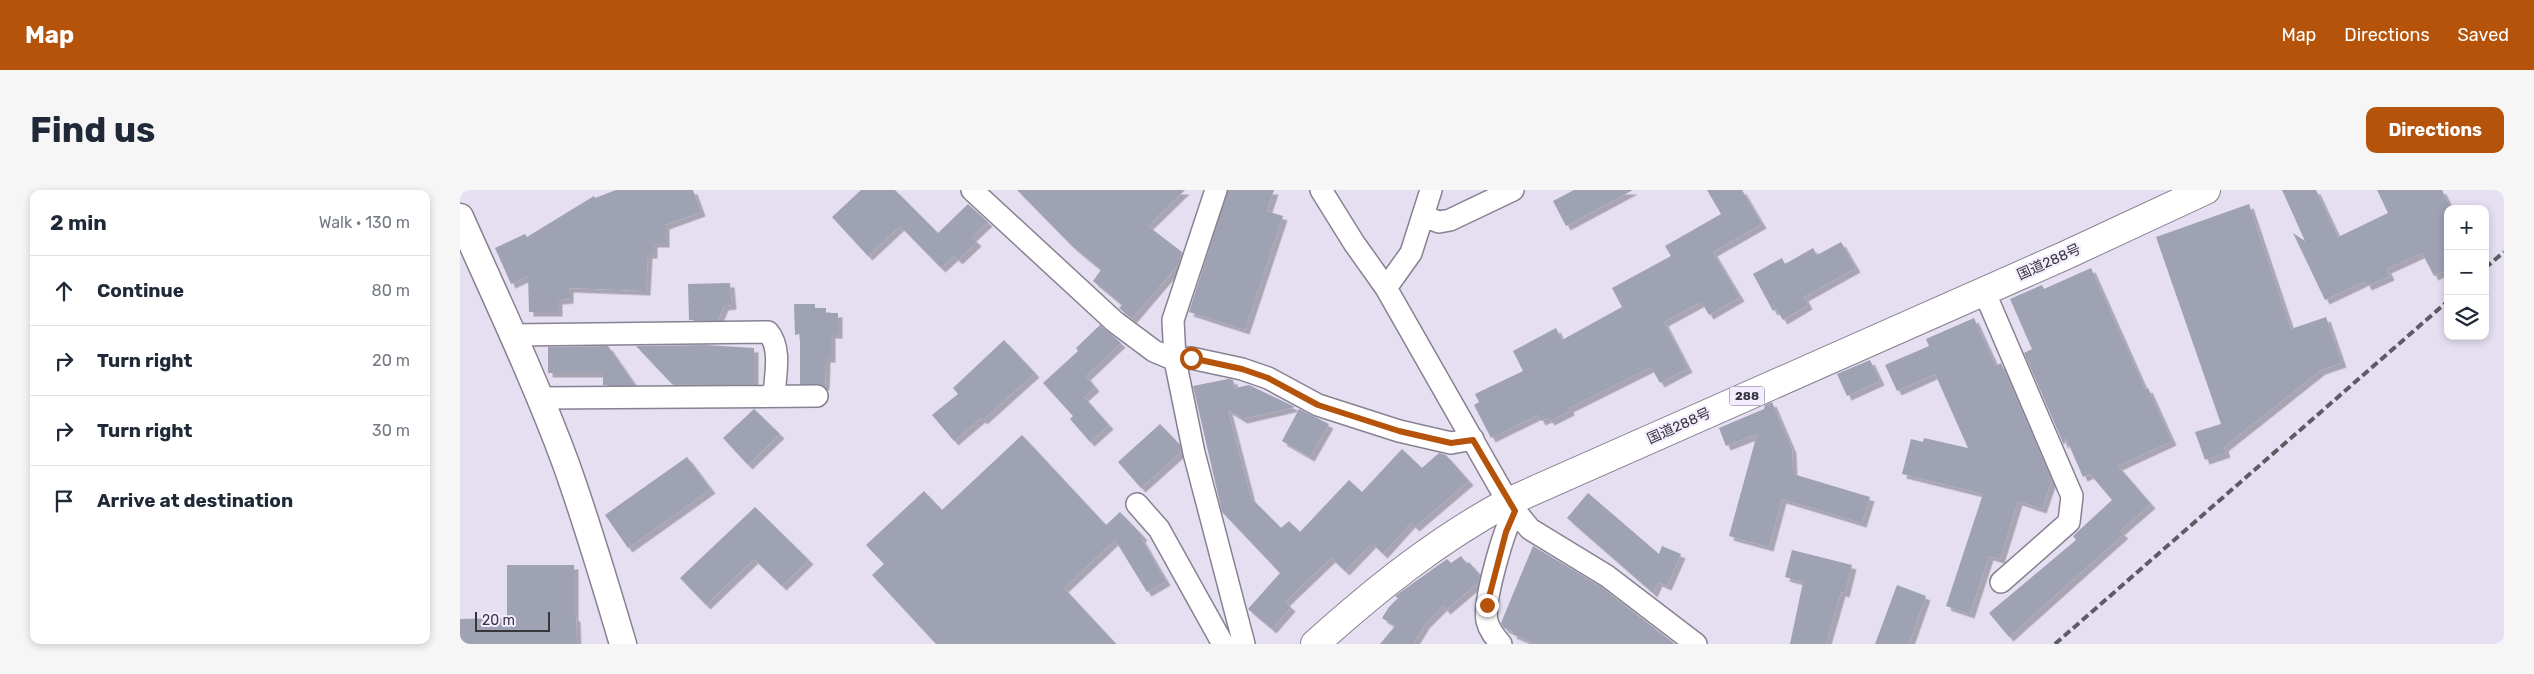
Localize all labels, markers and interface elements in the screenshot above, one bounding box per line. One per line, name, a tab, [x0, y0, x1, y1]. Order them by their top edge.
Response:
text: Map	[25, 21, 74, 49]
text: Map	[2281, 24, 2316, 46]
text: Directions	[2344, 24, 2430, 46]
text: Saved	[2458, 24, 2509, 46]
button: Directions	[2366, 107, 2504, 153]
text: Find us	[30, 109, 155, 151]
map controls	[2444, 205, 2489, 340]
button: +	[2444, 205, 2489, 250]
text: 2 min	[50, 210, 107, 235]
text: Walk · 130 m	[319, 213, 410, 232]
street label: 国道288号	[2014, 240, 2084, 284]
button: −	[2444, 250, 2489, 295]
icon: ahead	[50, 277, 78, 305]
text: Continue	[97, 279, 184, 302]
text: 80 m	[372, 281, 410, 300]
button: layers	[2444, 295, 2489, 340]
icon: right	[50, 347, 78, 375]
route start	[1180, 347, 1203, 370]
text: Turn right	[97, 349, 192, 372]
text: 20 m	[372, 351, 410, 370]
road number: 288	[1730, 387, 1764, 406]
street label: 国道288号	[1644, 404, 1714, 448]
icon: right	[50, 417, 78, 445]
text: Turn right	[97, 419, 192, 442]
text: 30 m	[372, 421, 410, 440]
icon: arrive	[50, 487, 78, 515]
text: Arrive at destination	[97, 489, 293, 512]
route end	[1476, 594, 1499, 617]
scale bar	[475, 609, 550, 632]
text: 20 m	[482, 612, 515, 629]

